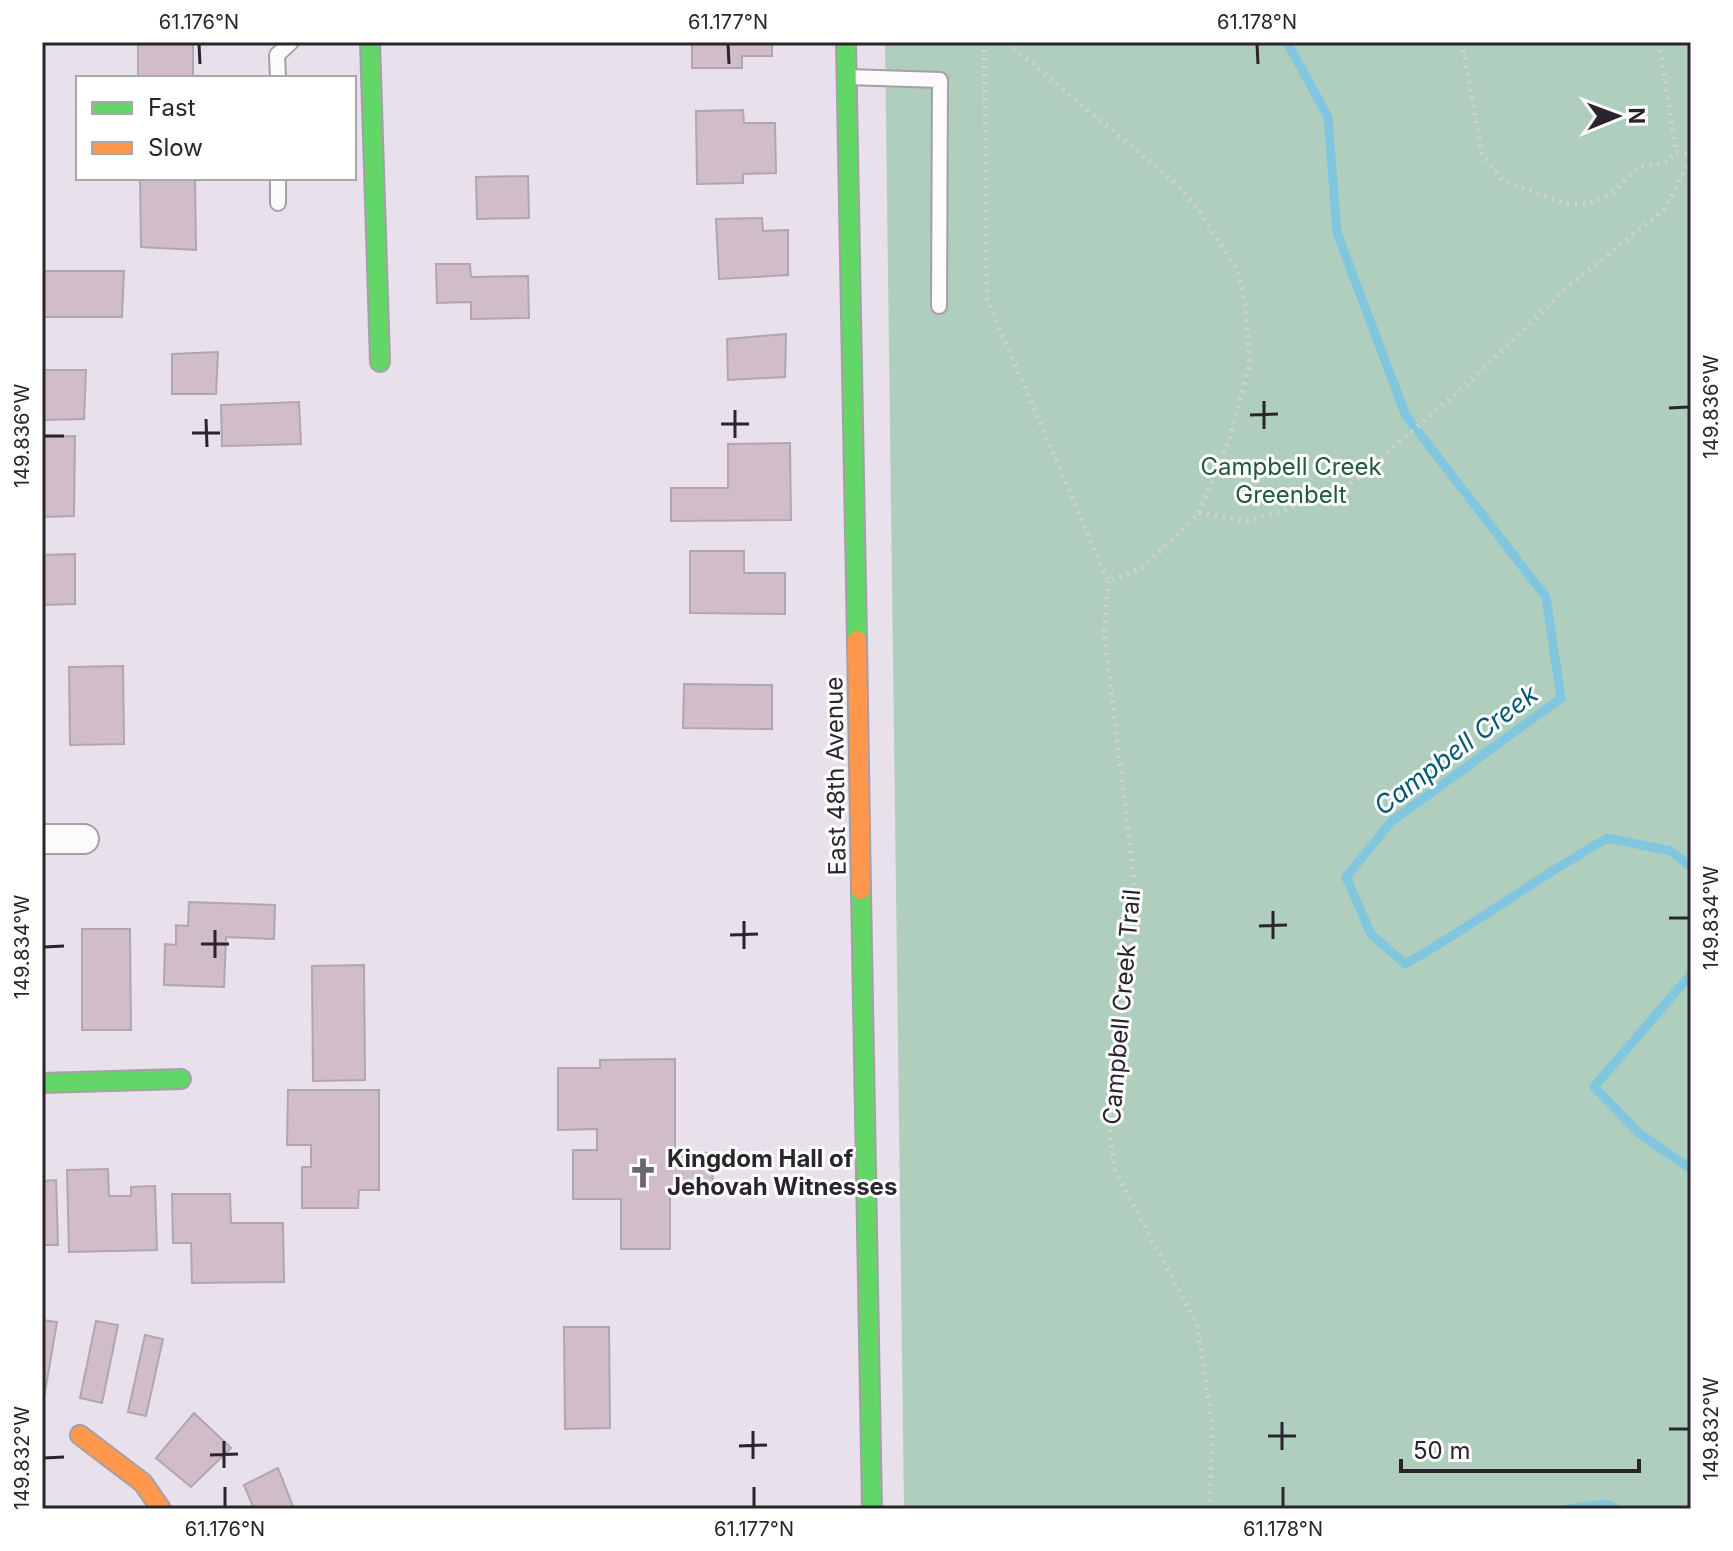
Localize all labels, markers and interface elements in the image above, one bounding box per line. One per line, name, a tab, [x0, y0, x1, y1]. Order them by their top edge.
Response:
text: 61.176°N	[159, 10, 239, 34]
text: 61.177°N	[688, 10, 768, 34]
text: 61.178°N	[1217, 10, 1297, 34]
legend	[76, 76, 356, 180]
north arrow	[1577, 76, 1657, 156]
text: Fast	[148, 93, 196, 122]
text: N	[1624, 107, 1650, 124]
text: Slow	[148, 133, 203, 162]
text: 149.836°W	[1699, 355, 1723, 459]
text: 149.836°W	[10, 384, 34, 488]
park label: Campbell Creek Greenbelt	[1200, 452, 1382, 509]
street label: East 48th Avenue	[819, 676, 852, 876]
water label: Campbell Creek	[1368, 678, 1544, 821]
text: 149.834°W	[1699, 866, 1723, 970]
street label: Campbell Creek Trail	[1097, 888, 1146, 1126]
text: 149.834°W	[10, 895, 34, 999]
place label: Kingdom Hall of Jehovah Witnesses	[667, 1144, 897, 1201]
church icon: Kingdom Hall of Jehovah Witnesses	[626, 1156, 660, 1190]
text: 149.832°W	[1699, 1377, 1723, 1481]
text: 149.832°W	[10, 1406, 34, 1510]
scale bar	[1401, 1423, 1639, 1473]
text: 50 m	[1413, 1436, 1471, 1465]
text: 61.176°N	[185, 1517, 265, 1541]
text: 61.177°N	[714, 1517, 794, 1541]
text: 61.178°N	[1243, 1517, 1323, 1541]

